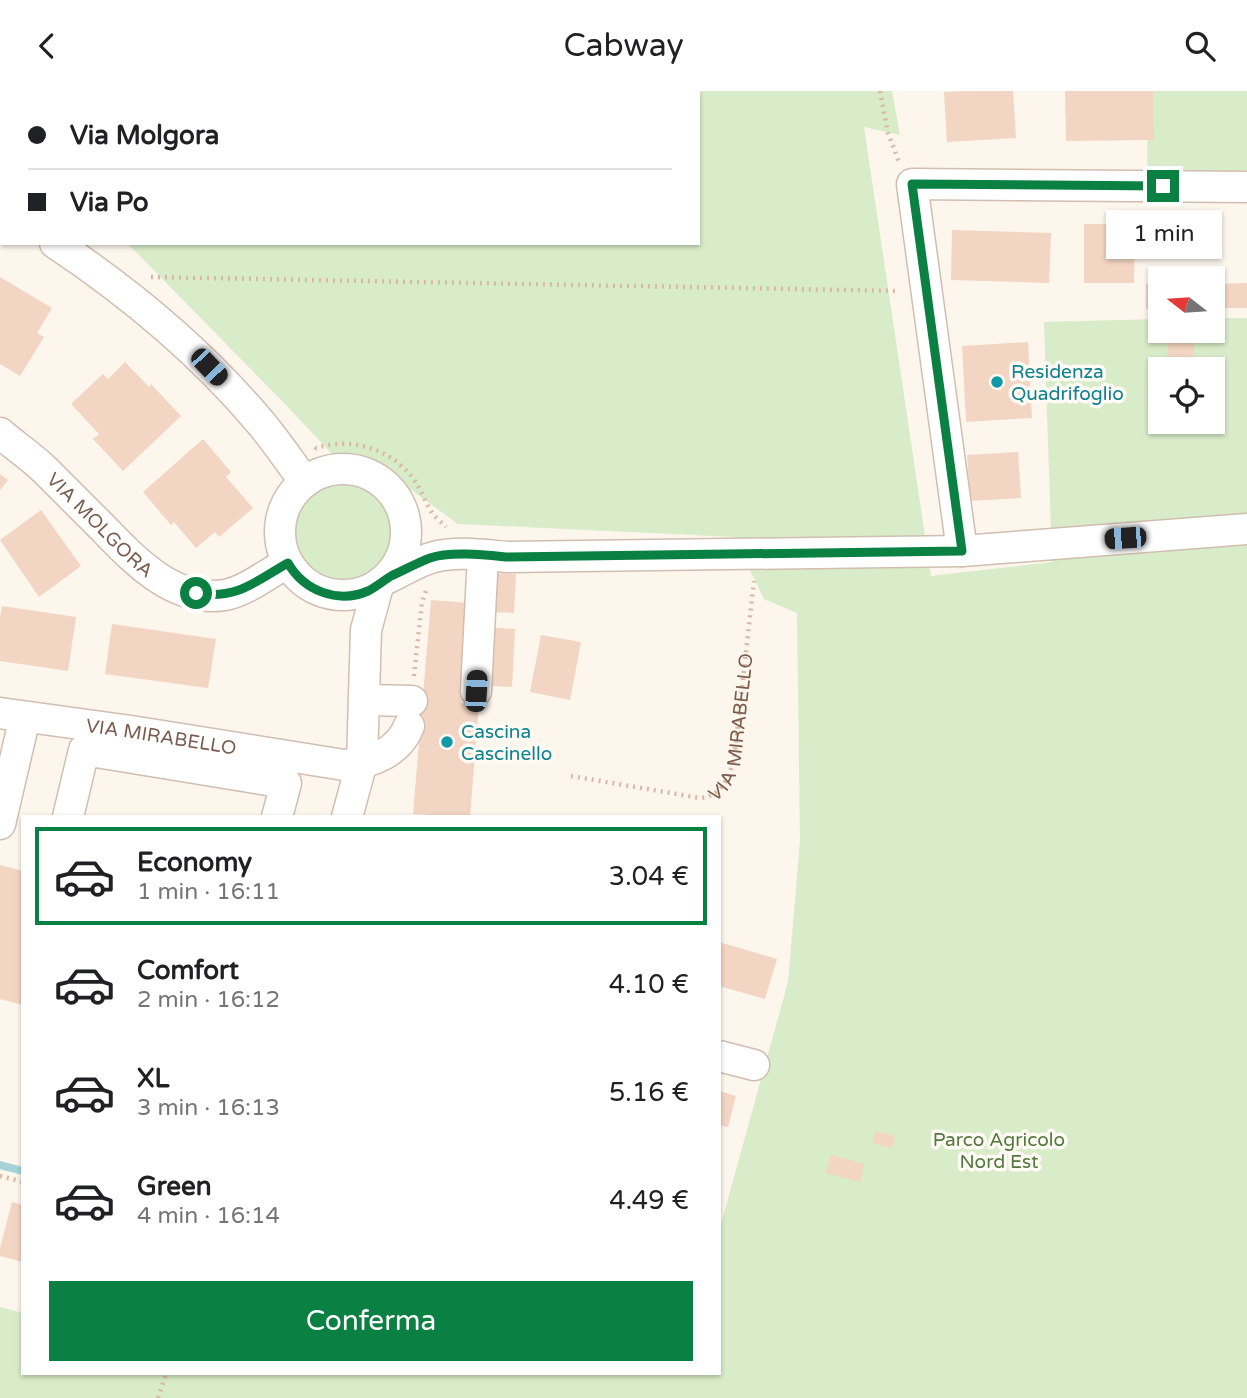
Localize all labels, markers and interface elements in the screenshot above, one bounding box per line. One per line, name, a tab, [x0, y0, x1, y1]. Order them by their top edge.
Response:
icon: back	[28, 27, 66, 65]
text: Cabway	[563, 27, 684, 65]
icon: search	[1181, 27, 1219, 65]
text: Via Molgora	[70, 120, 219, 151]
route end	[1147, 170, 1179, 202]
text: Via Po	[70, 187, 149, 218]
callout: 1 min	[1105, 210, 1221, 259]
text: 1 min	[1133, 220, 1195, 248]
north arrow	[1148, 266, 1225, 343]
map controls	[1148, 266, 1225, 434]
car	[187, 345, 232, 389]
button: locate	[1148, 357, 1225, 434]
place label: Residenza Quadrifoglio	[1011, 361, 1124, 405]
marker: Residenza Quadrifoglio	[989, 374, 1005, 390]
street label: VIA MOLGORA	[42, 468, 157, 582]
car	[1104, 526, 1147, 550]
route start	[180, 577, 212, 609]
street label: VIA MIRABELLO	[704, 652, 758, 806]
car	[465, 669, 488, 713]
street label: VIA MIRABELLO	[85, 715, 238, 760]
place label: Cascina Cascinello	[461, 721, 552, 765]
marker: Cascina Cascinello	[439, 734, 455, 750]
icon: car	[53, 845, 116, 908]
text: Economy	[137, 847, 252, 878]
text: 3.04 €	[609, 861, 689, 892]
text: 1 min · 16:11	[137, 878, 280, 906]
icon: car	[53, 953, 116, 1016]
text: Comfort	[137, 955, 239, 986]
text: 4.10 €	[609, 969, 689, 1000]
text: 2 min · 16:12	[137, 986, 280, 1014]
icon: car	[53, 1061, 116, 1124]
text: XL	[137, 1063, 169, 1094]
text: 5.16 €	[609, 1077, 689, 1108]
text: 3 min · 16:13	[137, 1094, 280, 1122]
park label: Parco Agricolo Nord Est	[933, 1129, 1065, 1173]
icon: car	[53, 1169, 116, 1232]
text: Green	[137, 1171, 212, 1202]
text: 4.49 €	[609, 1185, 689, 1216]
text: 4 min · 16:14	[137, 1202, 280, 1230]
button: Conferma	[49, 1281, 693, 1361]

